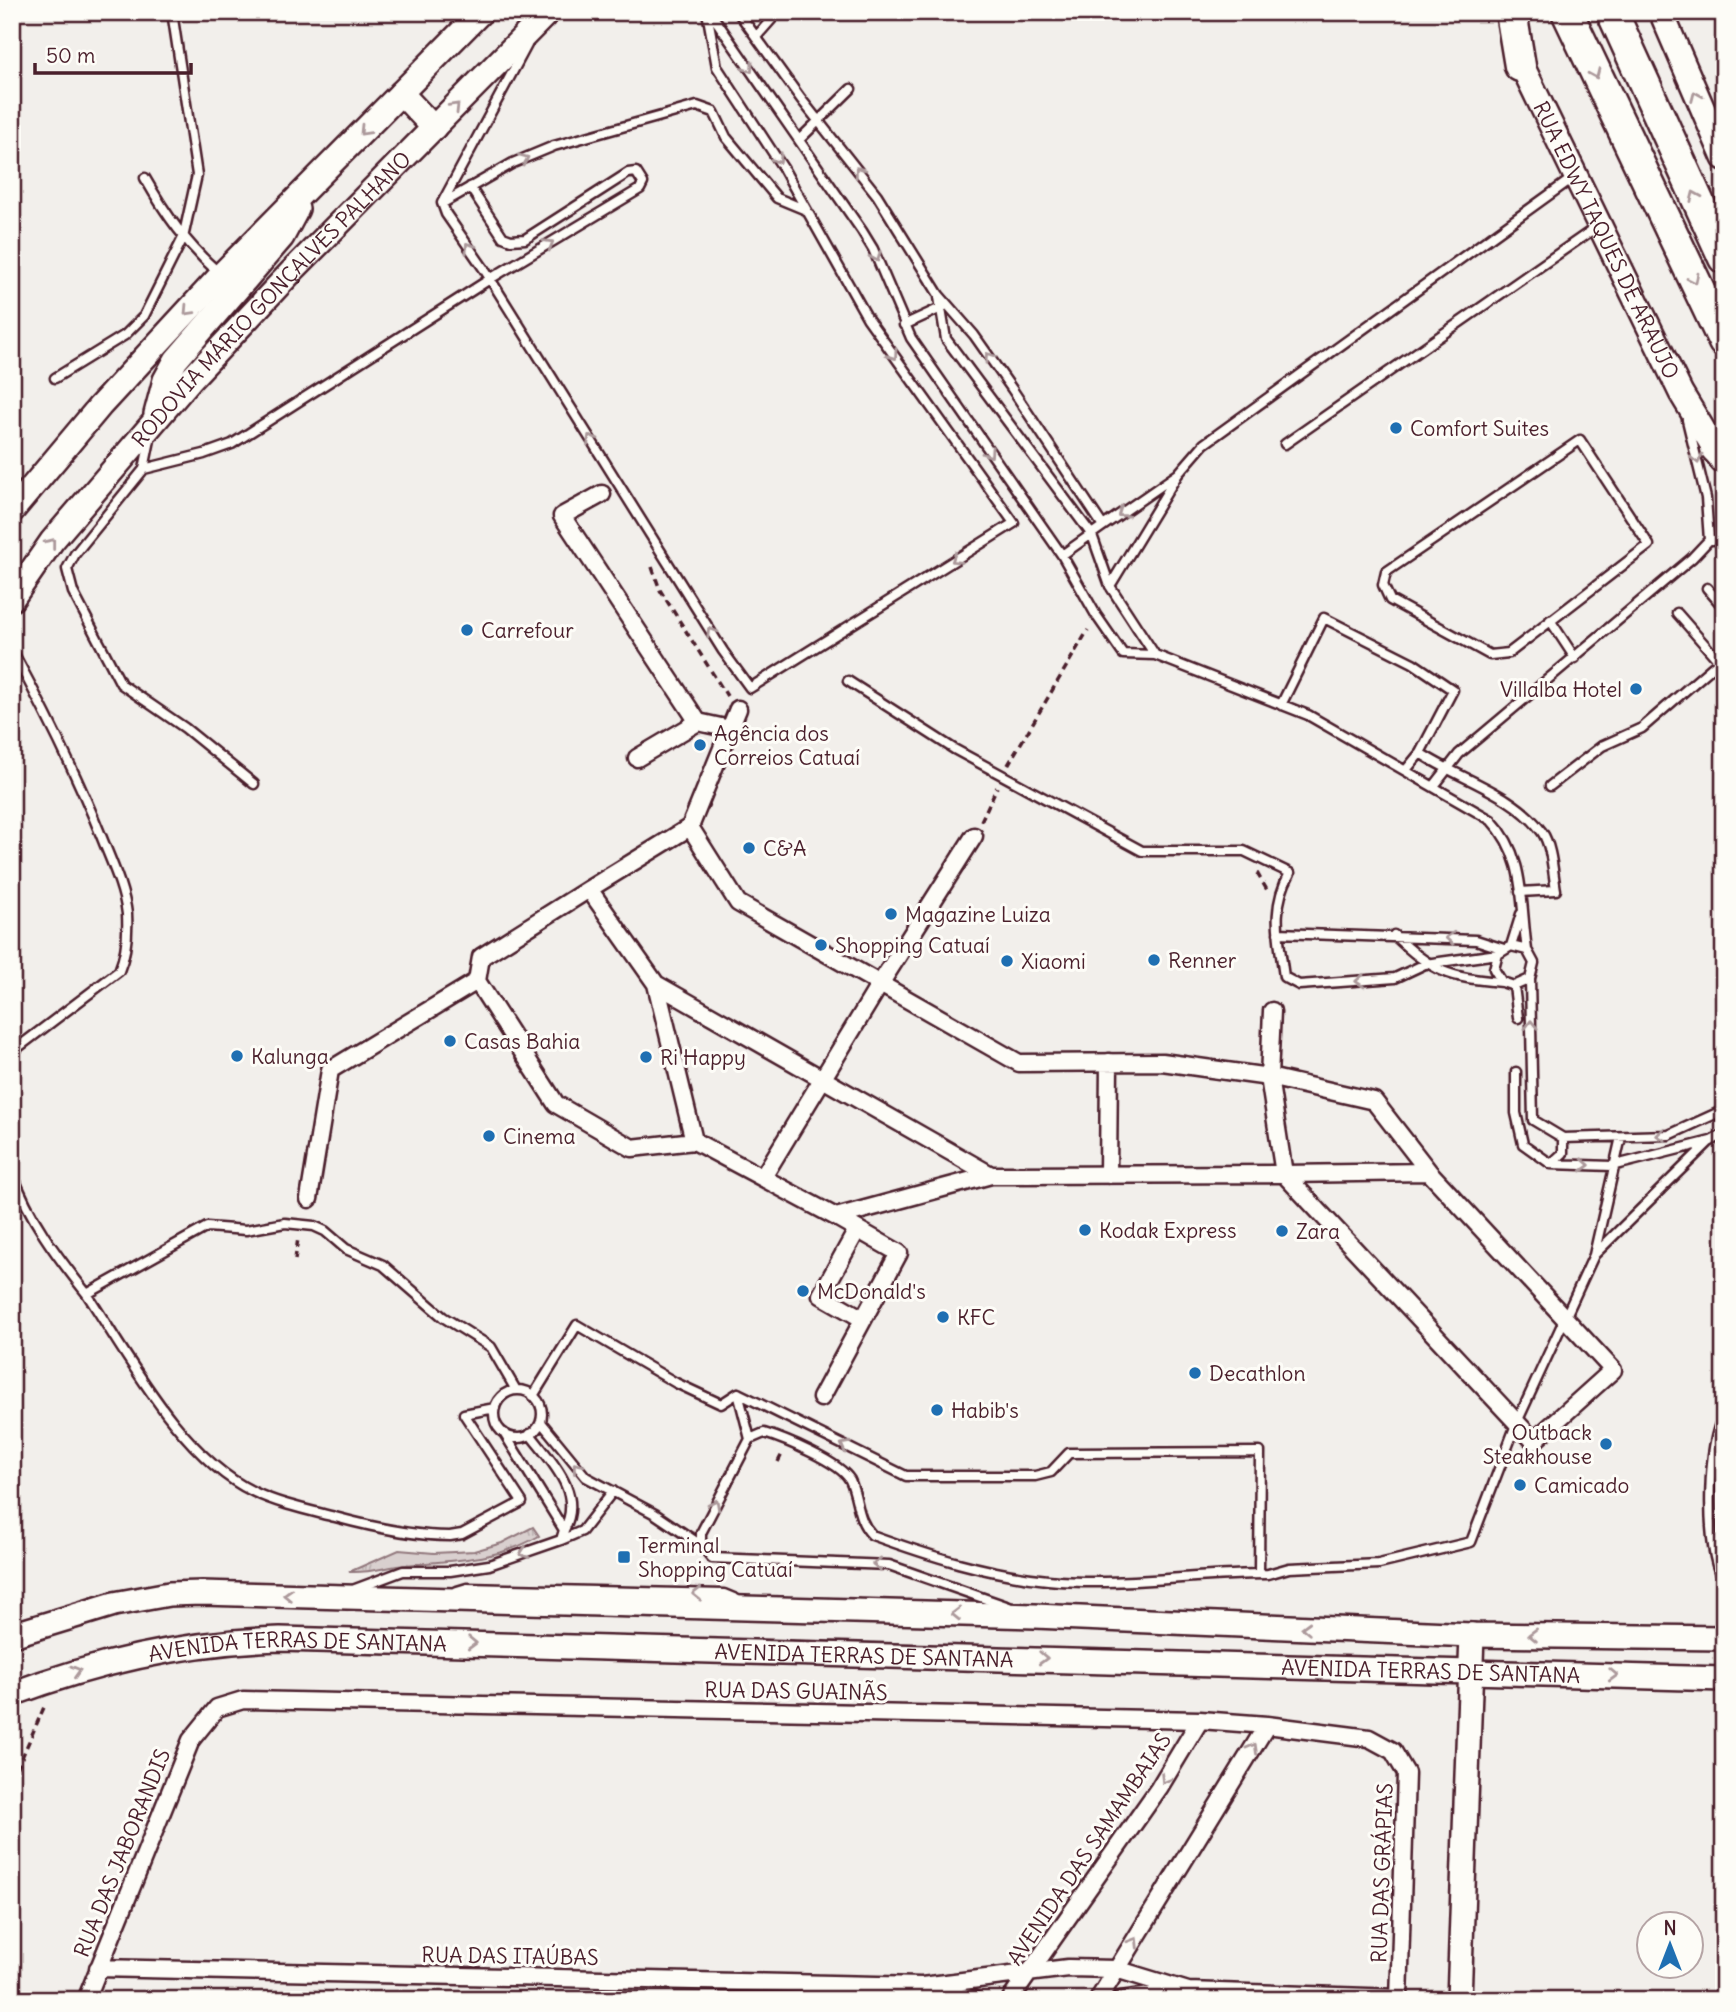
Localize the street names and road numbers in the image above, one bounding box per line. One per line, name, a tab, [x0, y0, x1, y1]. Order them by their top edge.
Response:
street label: RUA EDWY TAQUES DE ARAUJO	[1528, 97, 1686, 383]
street label: RODOVIA MÁRIO GONÇALVES PALHANO	[125, 145, 416, 452]
street label: AVENIDA TERRAS DE SANTANA	[146, 1625, 447, 1667]
street label: AVENIDA TERRAS DE SANTANA	[714, 1638, 1014, 1673]
street label: AVENIDA TERRAS DE SANTANA	[1281, 1653, 1581, 1689]
street label: RUA DAS GUAINÃS	[704, 1676, 888, 1706]
street label: AVENIDA DAS SAMAMBAIAS	[1001, 1728, 1177, 1970]
street label: RUA DAS JABORANDIS	[68, 1745, 176, 1961]
street label: RUA DAS GRÁPIAS	[1365, 1783, 1399, 1963]
street label: RUA DAS ITAÚBAS	[421, 1941, 599, 1971]

